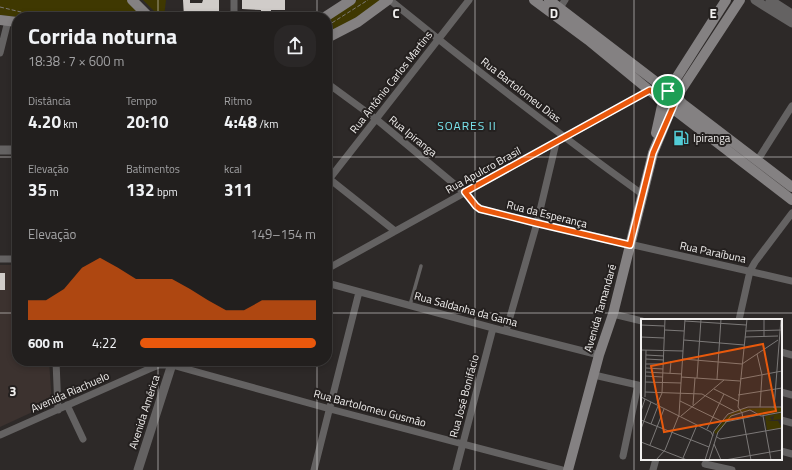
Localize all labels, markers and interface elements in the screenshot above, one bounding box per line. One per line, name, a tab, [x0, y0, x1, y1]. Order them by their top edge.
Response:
text: C	[392, 3, 400, 23]
text: D	[550, 3, 558, 23]
text: E	[709, 3, 717, 23]
text: Corrida noturna	[28, 19, 177, 53]
button: share	[274, 25, 316, 67]
street label: Rua Antônio Carlos Martins	[346, 27, 436, 137]
text: 18:38 · 7 × 600 m	[28, 51, 124, 71]
street label: Rua Bartolomeu Dias	[478, 54, 564, 126]
pin	[651, 74, 685, 108]
icon: arrive	[657, 80, 679, 102]
text: Distância	[28, 93, 71, 109]
text: Tempo	[126, 93, 157, 109]
text: Ritmo	[224, 93, 252, 109]
text: 4.20	[28, 109, 61, 135]
text: 20:10	[126, 109, 168, 135]
text: 4:48	[224, 109, 257, 135]
street label: Rua Ipiranga	[385, 112, 441, 161]
text: km	[61, 116, 78, 132]
text: /km	[257, 116, 278, 132]
district label: SOARES II	[437, 116, 497, 135]
fuel station icon: Ipiranga	[672, 129, 690, 147]
place label: Ipiranga	[693, 130, 731, 146]
street label: Rua Apulcro Brasil	[442, 143, 524, 197]
text: Elevação	[28, 161, 69, 177]
text: Batimentos	[126, 161, 180, 177]
text: kcal	[224, 161, 242, 177]
text: 35	[28, 177, 47, 203]
text: 132	[126, 177, 155, 203]
text: 311	[224, 177, 253, 203]
text: m	[47, 184, 59, 200]
text: bpm	[155, 184, 178, 200]
street label: Rua da Esperança	[505, 196, 589, 232]
text: Elevação	[28, 224, 76, 244]
text: 149–154 m	[250, 224, 316, 244]
street label: Rua Paraíbuna	[678, 237, 748, 267]
street label: Avenida Tamandaré	[580, 262, 620, 354]
street label: Rua Saldanha da Gama	[413, 288, 520, 331]
inset map	[641, 319, 782, 460]
text: 600 m	[28, 333, 64, 353]
text: 4:22	[92, 333, 117, 353]
street label: Rua José Bonifácio	[445, 352, 483, 439]
street label: Avenida Riachuelo	[28, 367, 112, 416]
street label: Avenida América	[124, 372, 164, 451]
text: 3	[9, 381, 17, 401]
street label: Rua Bartolomeu Gusmão	[312, 385, 428, 431]

